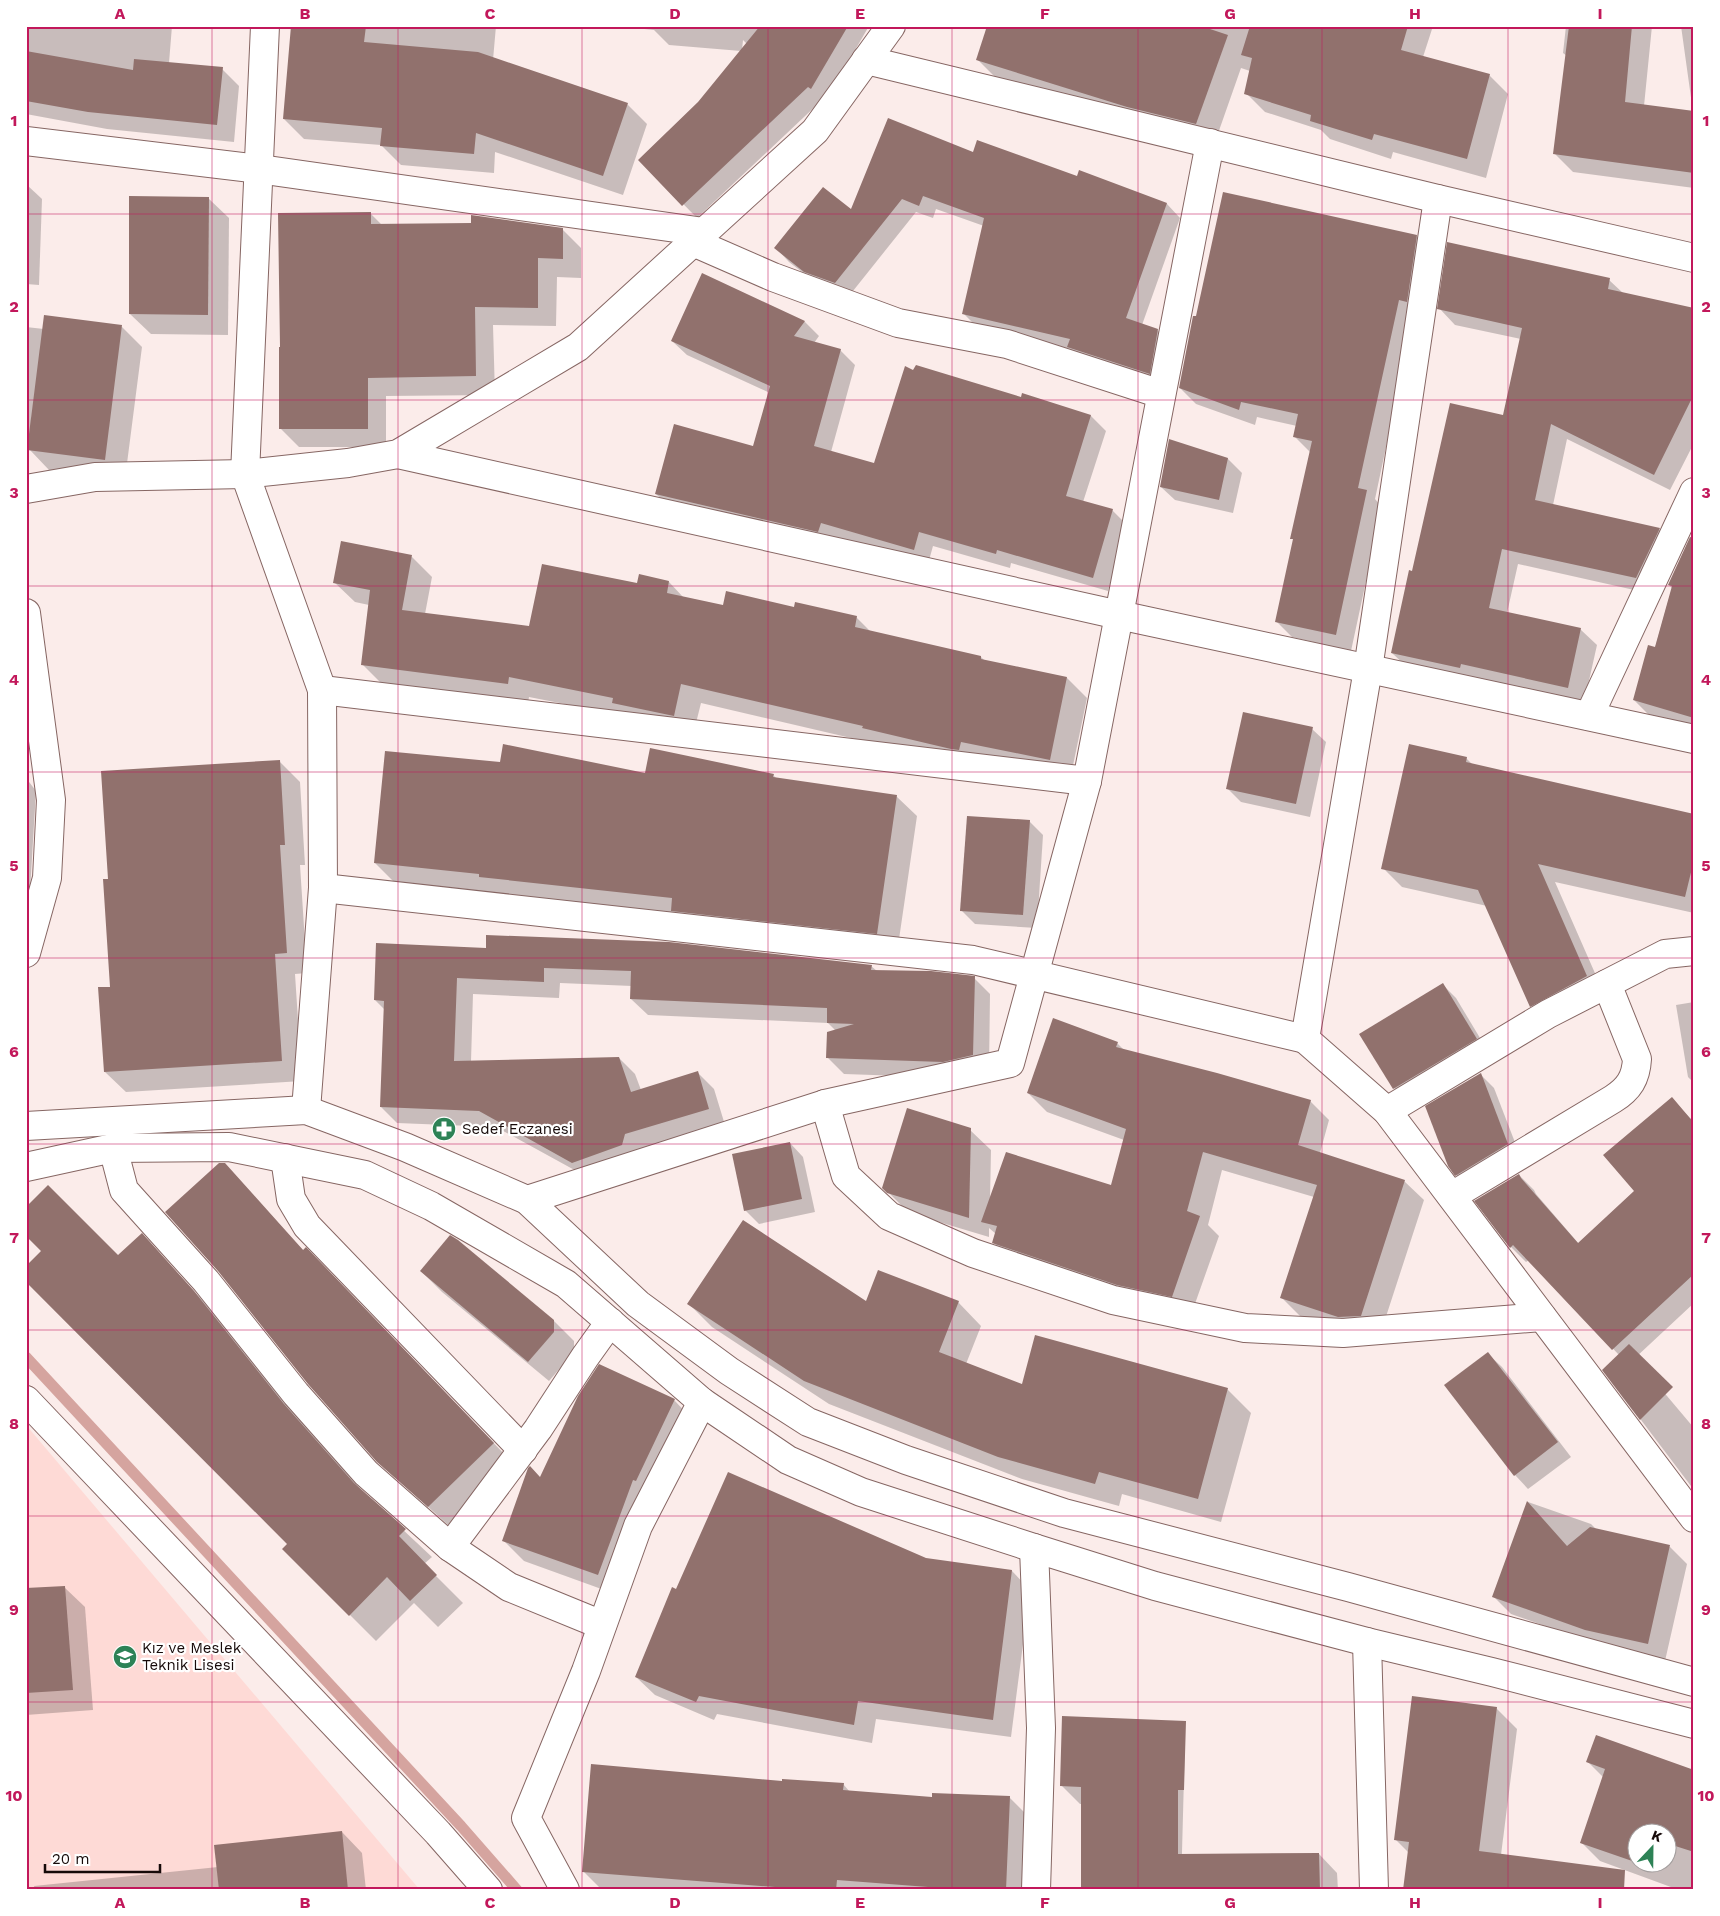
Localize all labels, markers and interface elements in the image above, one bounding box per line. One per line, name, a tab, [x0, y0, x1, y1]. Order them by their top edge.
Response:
text: A	[115, 4, 126, 23]
text: B	[300, 4, 311, 23]
text: C	[485, 4, 496, 23]
text: D	[669, 4, 681, 23]
text: E	[855, 4, 865, 23]
text: F	[1040, 4, 1050, 23]
text: G	[1224, 4, 1236, 23]
text: H	[1409, 4, 1421, 23]
text: I	[1597, 4, 1603, 23]
text: 1	[11, 111, 17, 130]
text: 1	[1703, 111, 1709, 130]
text: 2	[9, 297, 19, 316]
text: 2	[1701, 297, 1711, 316]
text: 3	[9, 483, 19, 502]
text: 3	[1701, 483, 1711, 502]
text: 4	[9, 670, 19, 689]
text: 4	[1701, 670, 1711, 689]
text: 5	[9, 856, 19, 875]
text: 5	[1701, 856, 1711, 875]
text: 6	[9, 1042, 19, 1061]
text: 6	[1701, 1042, 1711, 1061]
pharmacy icon: Sedef Eczanesi	[431, 1116, 457, 1142]
place label: Sedef Eczanesi	[462, 1120, 573, 1138]
text: 7	[9, 1228, 19, 1247]
text: 7	[1701, 1228, 1711, 1247]
text: 8	[9, 1414, 19, 1433]
text: 8	[1701, 1414, 1711, 1433]
text: 9	[9, 1600, 19, 1619]
text: 9	[1701, 1600, 1711, 1619]
place label: Kız ve Meslek Teknik Lisesi	[142, 1639, 242, 1674]
school or university icon: Kız ve Meslek Teknik Lisesi	[112, 1644, 138, 1670]
text: 10	[5, 1786, 23, 1805]
text: 10	[1697, 1786, 1715, 1805]
north arrow	[1628, 1824, 1678, 1874]
text: K	[1649, 1827, 1665, 1845]
scale bar	[45, 1841, 160, 1873]
text: 20 m	[52, 1850, 90, 1868]
text: A	[115, 1893, 126, 1912]
text: B	[300, 1893, 311, 1912]
text: C	[485, 1893, 496, 1912]
text: D	[669, 1893, 681, 1912]
text: E	[855, 1893, 865, 1912]
text: F	[1040, 1893, 1050, 1912]
text: G	[1224, 1893, 1236, 1912]
text: H	[1409, 1893, 1421, 1912]
text: I	[1597, 1893, 1603, 1912]

